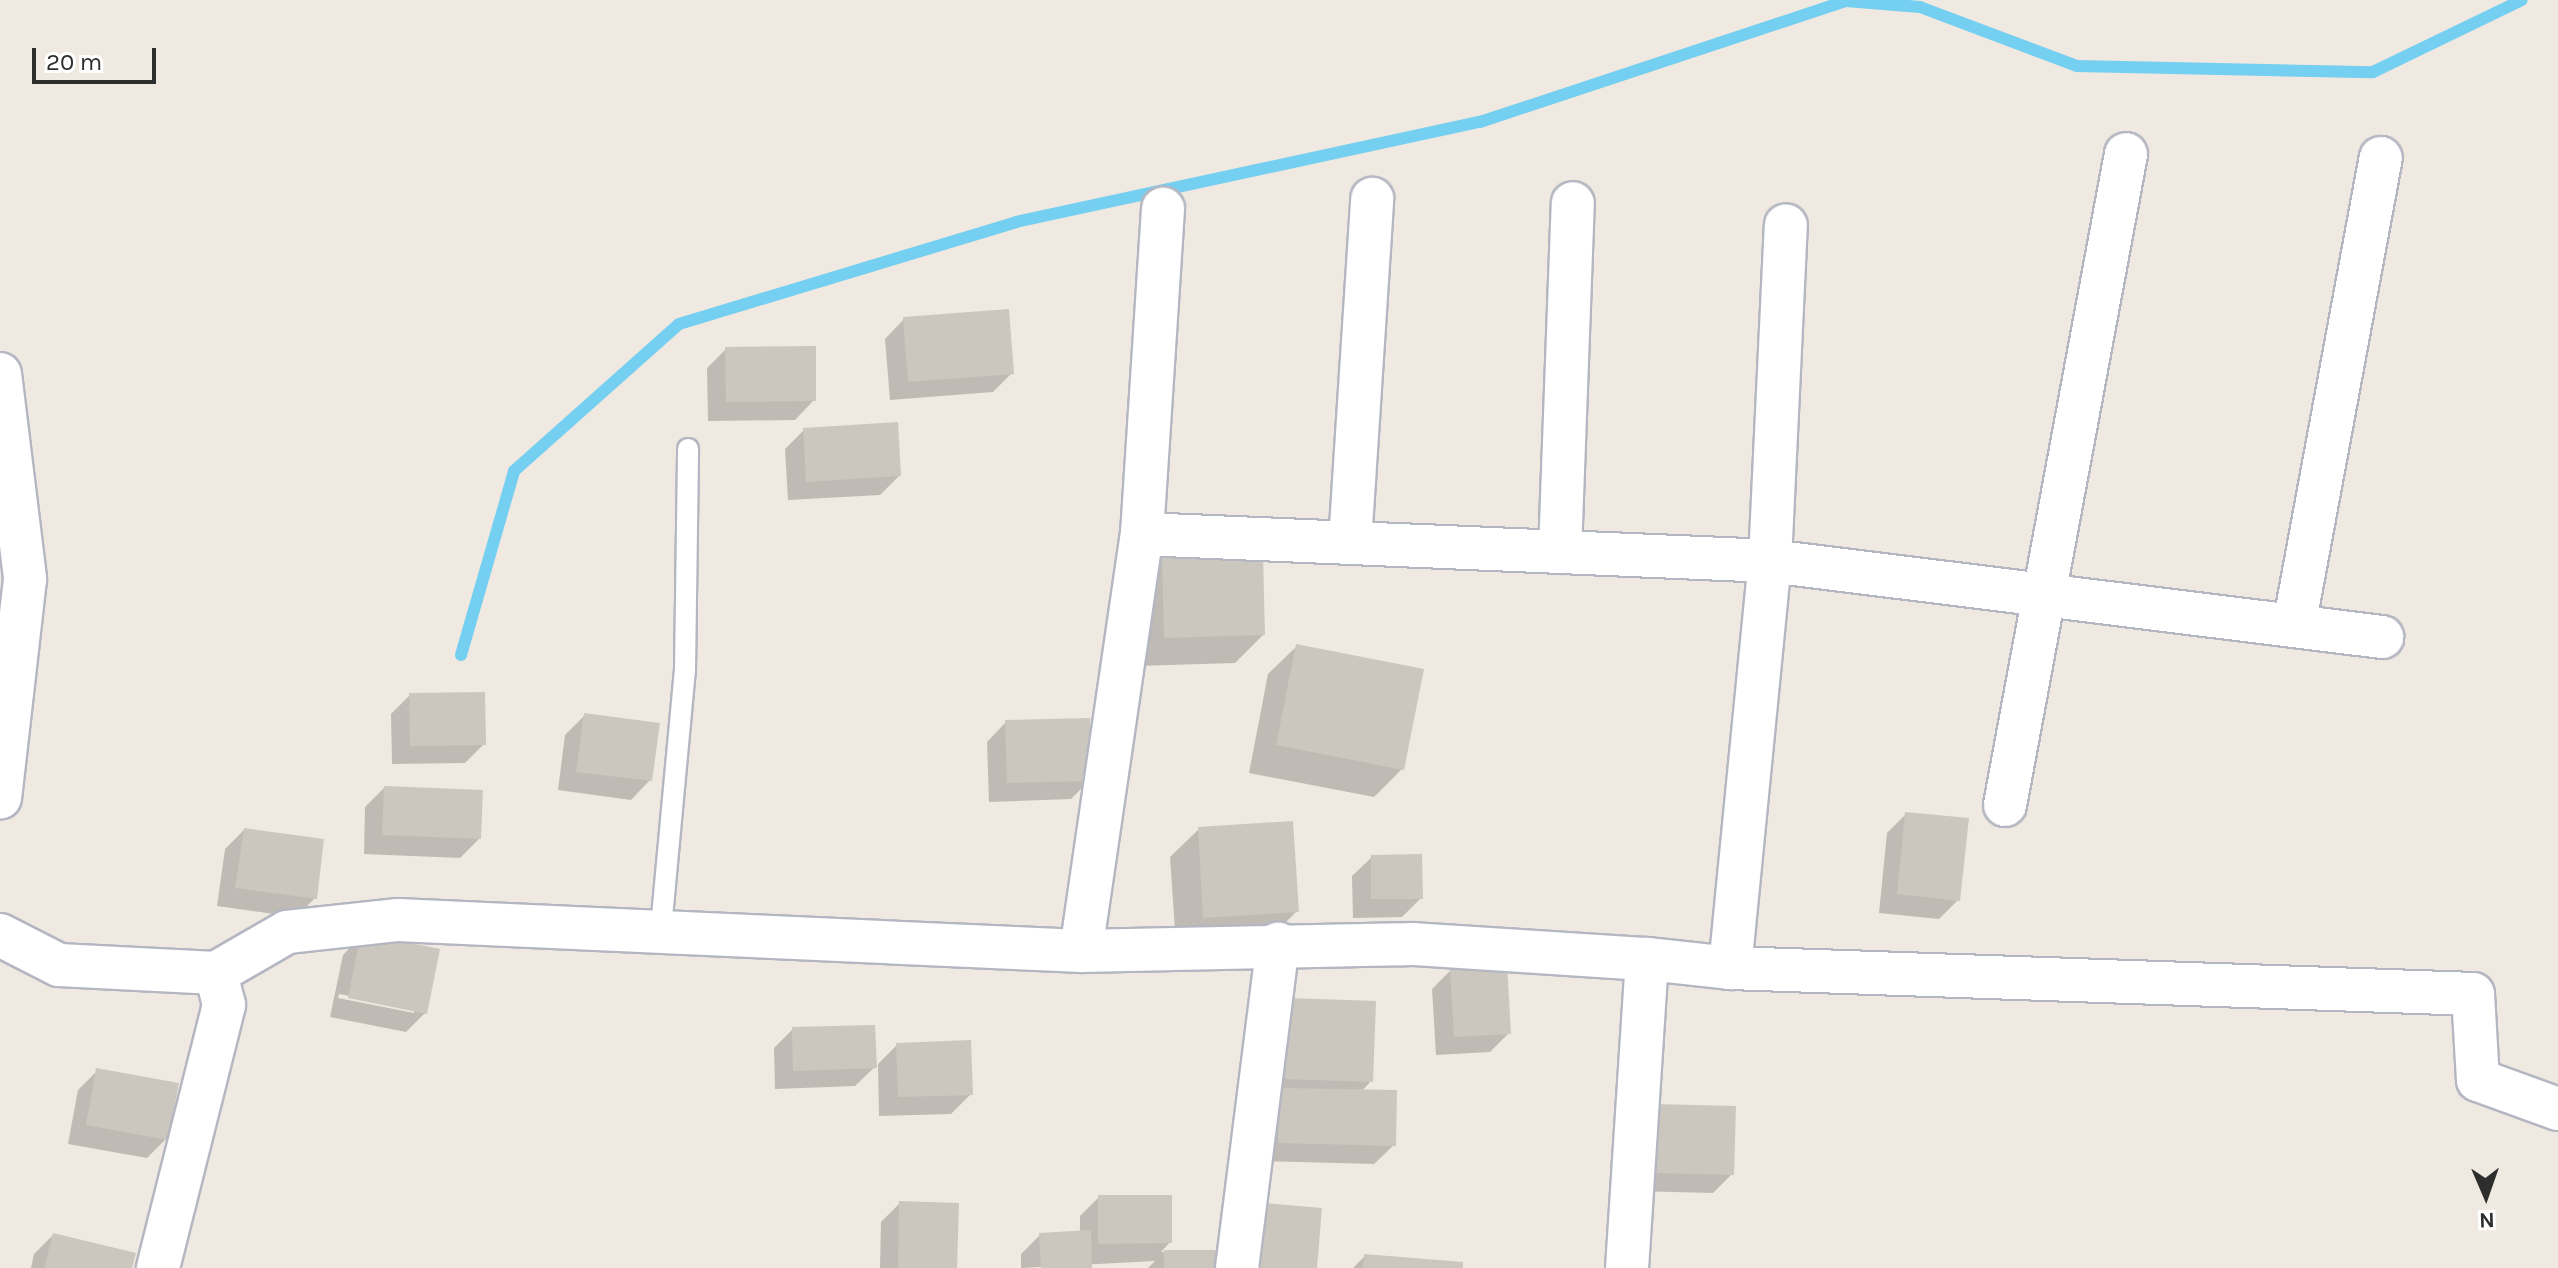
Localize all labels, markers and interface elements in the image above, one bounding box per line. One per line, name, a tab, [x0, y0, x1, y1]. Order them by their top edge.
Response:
scale bar	[36, 32, 160, 82]
text: 20 m	[46, 48, 102, 76]
north arrow	[2446, 1156, 2526, 1236]
text: N	[2478, 1207, 2495, 1233]

